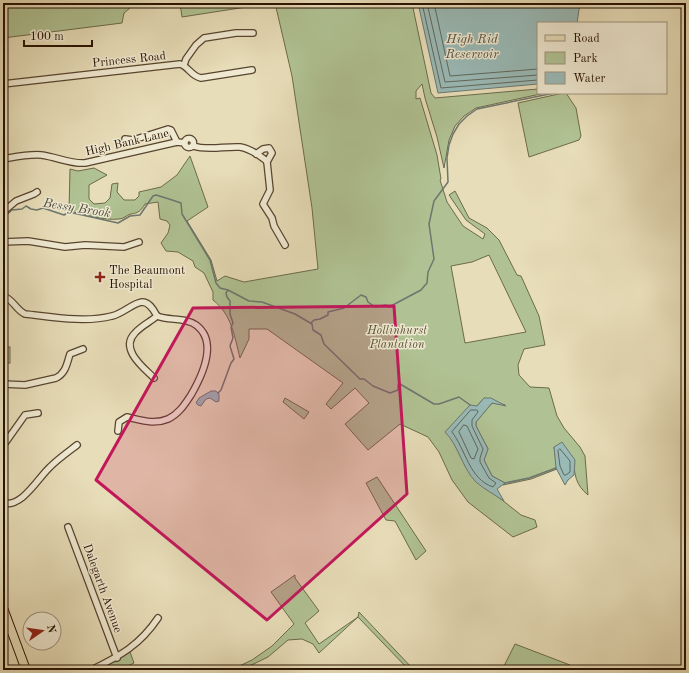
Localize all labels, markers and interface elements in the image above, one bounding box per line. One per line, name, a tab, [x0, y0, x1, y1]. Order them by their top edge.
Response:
scale bar	[24, 22, 92, 48]
legend	[537, 22, 667, 94]
text: 100 m	[30, 31, 64, 43]
water label: High Rid Reservoir	[444, 33, 499, 61]
text: Road	[573, 33, 600, 45]
street label: Princess Road	[92, 50, 167, 70]
text: Park	[573, 53, 598, 65]
text: Water	[573, 73, 606, 85]
street label: High Bank Lane	[84, 127, 171, 158]
water label: Bessy Brook	[41, 197, 112, 220]
place label: The Beaumont Hospital	[109, 265, 185, 291]
marker: The Beaumont Hospital	[94, 271, 106, 283]
park label: Hollinhurst Plantation	[366, 325, 427, 351]
street label: Dalegarth Avenue	[80, 542, 124, 635]
north arrow	[22, 611, 62, 651]
text: N	[44, 624, 57, 635]

